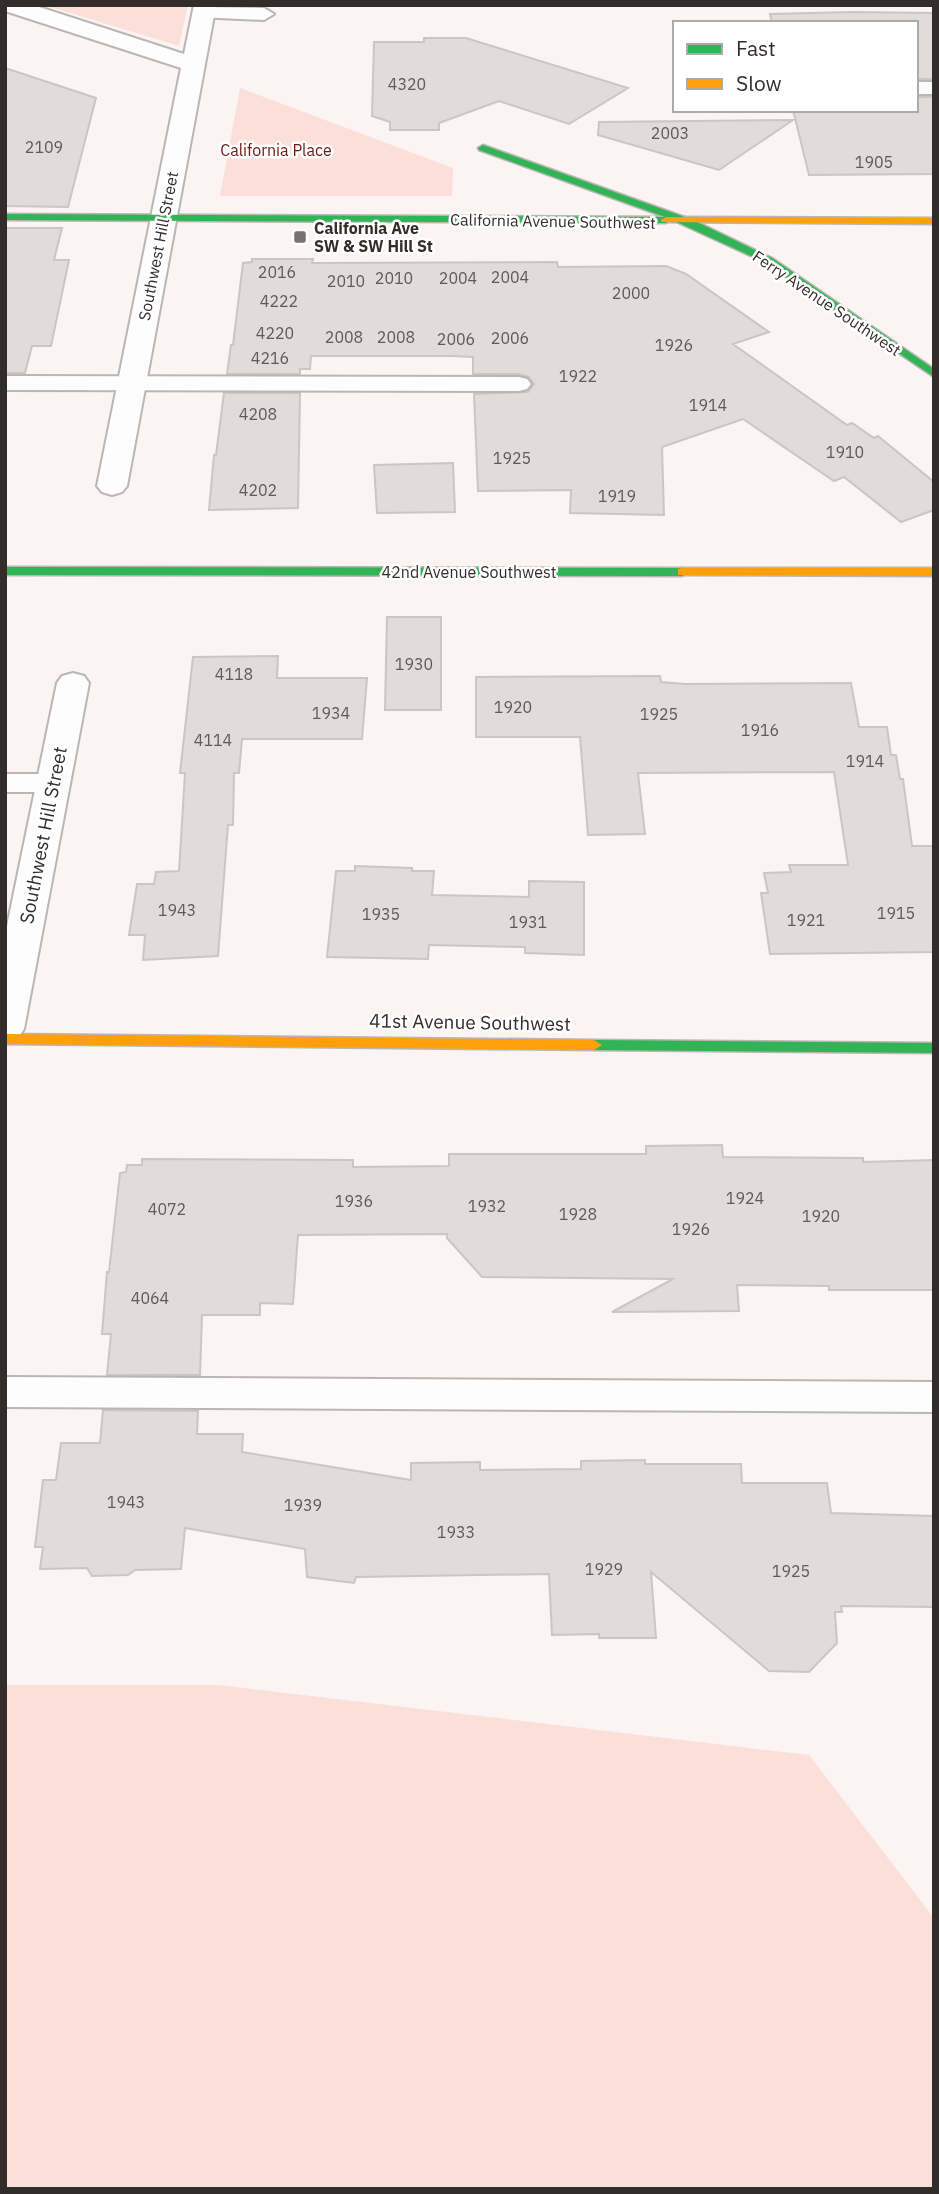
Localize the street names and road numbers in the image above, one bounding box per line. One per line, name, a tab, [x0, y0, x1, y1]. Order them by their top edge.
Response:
street label: Southwest Hill Street	[134, 170, 182, 322]
street label: California Avenue Southwest	[450, 209, 656, 233]
street label: Ferry Avenue Southwest	[749, 246, 905, 360]
street label: 42nd Avenue Southwest	[382, 562, 556, 582]
street label: Southwest Hill Street	[14, 744, 72, 926]
street label: 41st Avenue Southwest	[369, 1008, 571, 1036]

